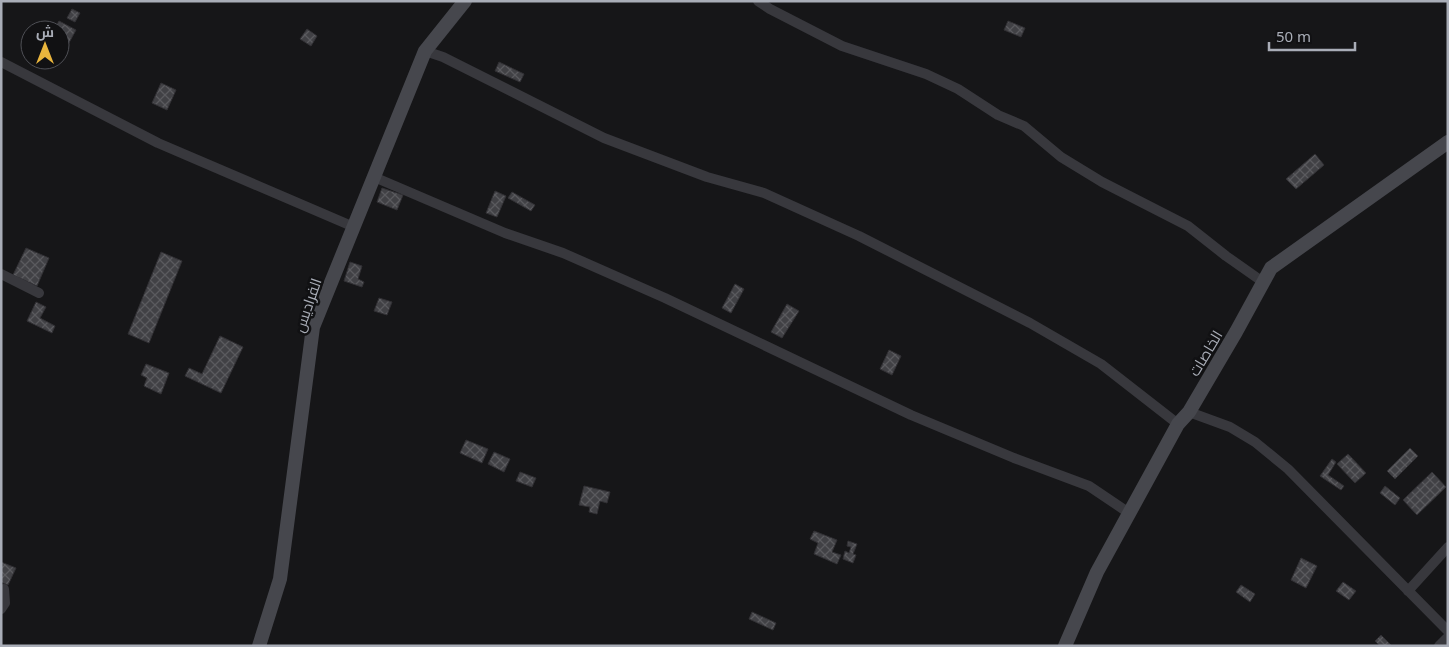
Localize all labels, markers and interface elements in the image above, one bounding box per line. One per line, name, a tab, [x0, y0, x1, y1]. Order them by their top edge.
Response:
north arrow	[20, 20, 70, 70]
scale bar	[1269, 20, 1355, 52]
text: ش	[36, 22, 54, 41]
text: 50 m	[1276, 26, 1311, 46]
street label: الفراديس	[288, 275, 327, 335]
street label: الخاصات	[1183, 326, 1227, 380]

